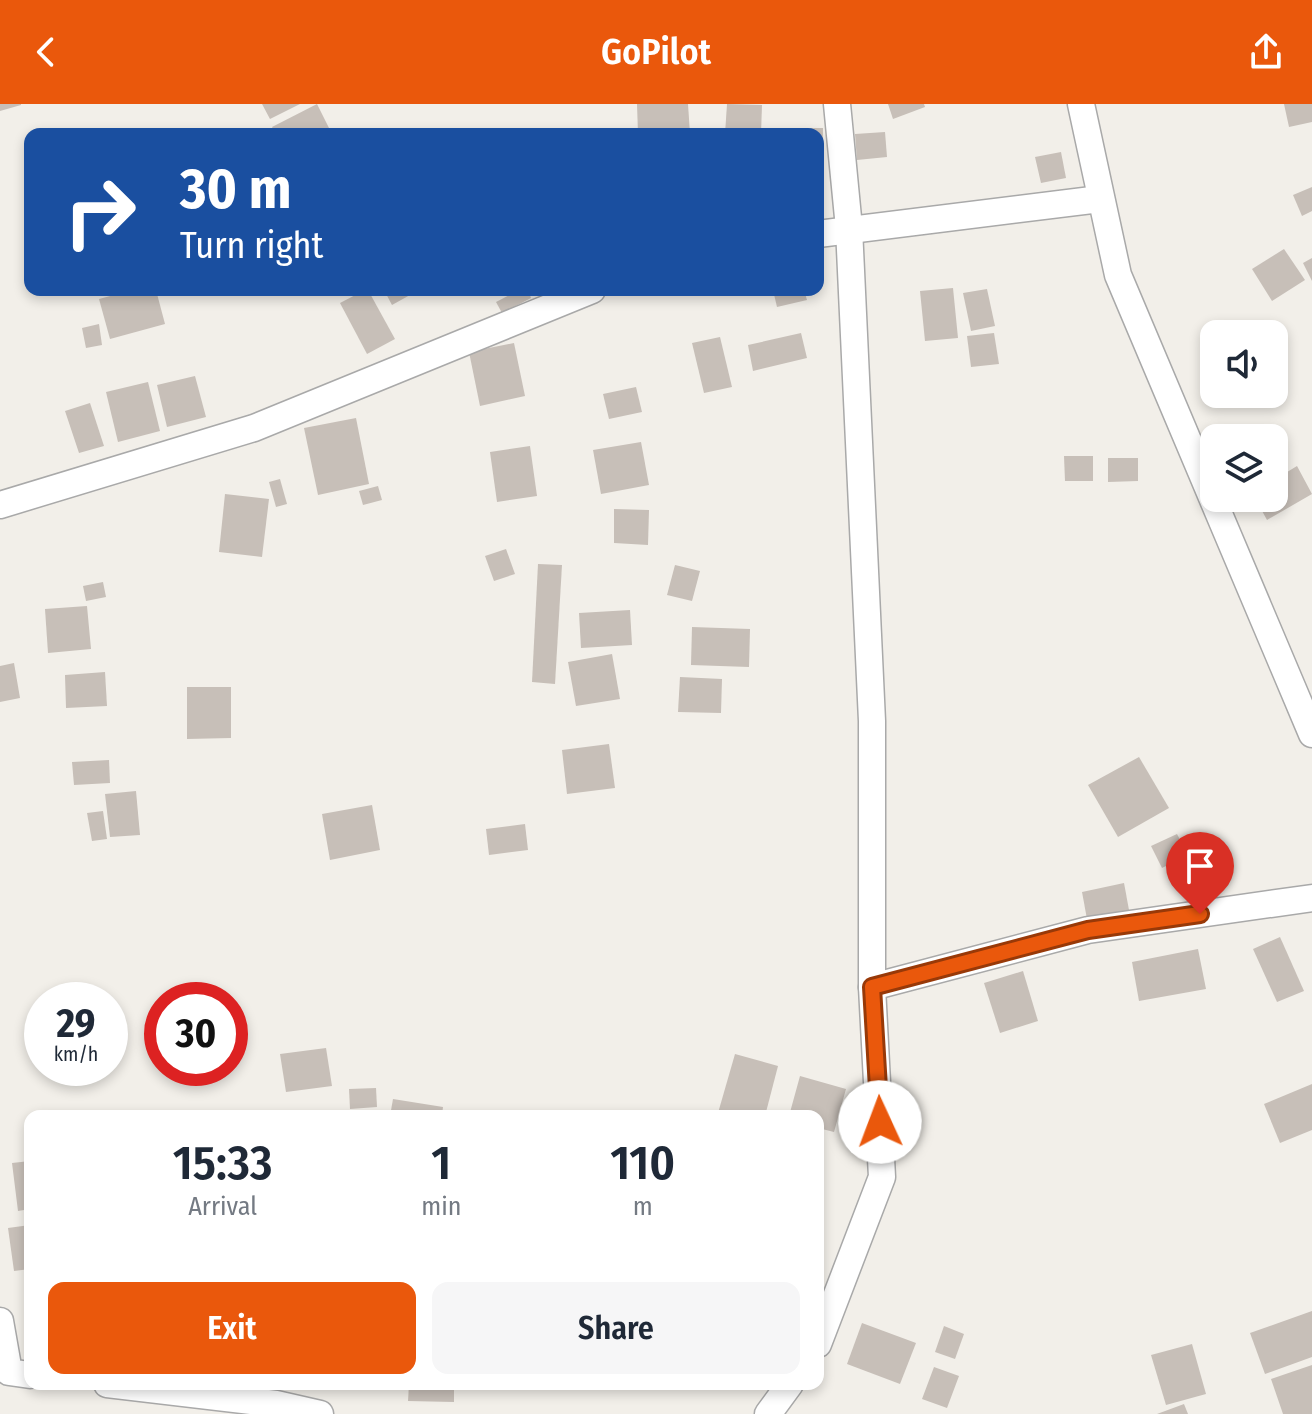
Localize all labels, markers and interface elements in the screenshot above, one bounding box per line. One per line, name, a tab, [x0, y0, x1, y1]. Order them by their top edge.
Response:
icon: back	[24, 30, 68, 74]
text: GoPilot	[601, 30, 711, 74]
icon: share	[1244, 30, 1288, 74]
text: 30 m	[180, 156, 291, 223]
icon: right	[48, 160, 152, 264]
text: Turn right	[180, 224, 323, 268]
map controls	[1200, 320, 1288, 512]
button: sound	[1200, 320, 1288, 408]
button: layers	[1200, 424, 1288, 512]
pin	[1166, 832, 1234, 914]
icon: arrive	[1178, 844, 1222, 888]
speed limit sign: 30	[144, 982, 248, 1086]
text: 29	[56, 1000, 95, 1048]
text: km/h	[54, 1042, 98, 1066]
position arrow	[838, 1080, 922, 1164]
text: 15:33	[173, 1134, 272, 1192]
text: 1	[431, 1134, 451, 1192]
text: 110	[610, 1134, 675, 1192]
text: Arrival	[188, 1191, 257, 1222]
text: min	[421, 1191, 461, 1222]
text: m	[633, 1191, 653, 1222]
button: Exit	[48, 1282, 416, 1374]
button: Share	[432, 1282, 800, 1374]

